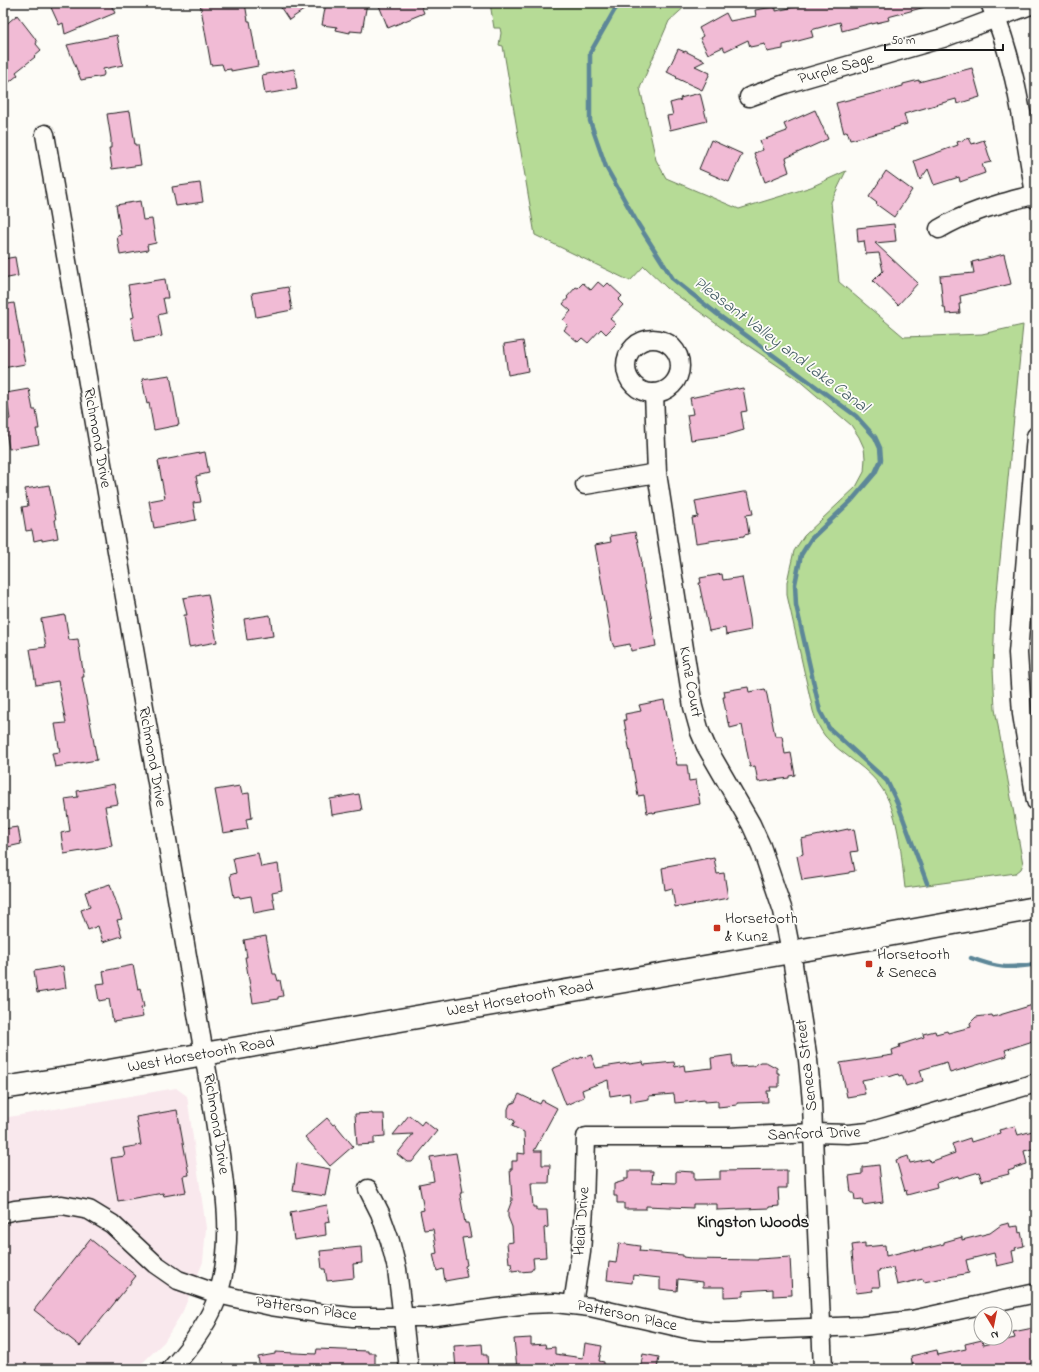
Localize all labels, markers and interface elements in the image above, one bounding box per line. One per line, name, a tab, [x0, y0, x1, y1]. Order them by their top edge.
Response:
scale bar	[885, 26, 1003, 52]
text: 50 m	[891, 32, 915, 50]
street label: Purple Sage	[795, 47, 877, 91]
water label: Pleasant Valley and Lake Canal	[687, 271, 876, 421]
street label: Richmond Drive	[76, 386, 118, 491]
street label: Kunz Court	[672, 644, 708, 720]
street label: Richmond Drive	[131, 705, 173, 810]
place label: Horsetooth & Kunz	[725, 907, 798, 949]
marker: Horsetooth & Kunz	[712, 923, 722, 933]
place label: Horsetooth & Seneca	[877, 943, 950, 985]
marker: Horsetooth & Seneca	[864, 959, 874, 969]
street label: West Horsetooth Road	[445, 974, 595, 1024]
street label: Seneca Street	[789, 1017, 825, 1112]
street label: West Horsetooth Road	[126, 1030, 276, 1080]
street label: Richmond Drive	[196, 1072, 236, 1177]
street label: Sanford Drive	[767, 1120, 862, 1148]
street label: Heidi Drive	[568, 1185, 596, 1256]
district label: Kingston Woods	[697, 1210, 809, 1237]
street label: Patterson Place	[254, 1290, 359, 1328]
street label: Patterson Place	[575, 1294, 680, 1339]
north arrow	[973, 1306, 1013, 1346]
text: N	[990, 1326, 1000, 1343]

